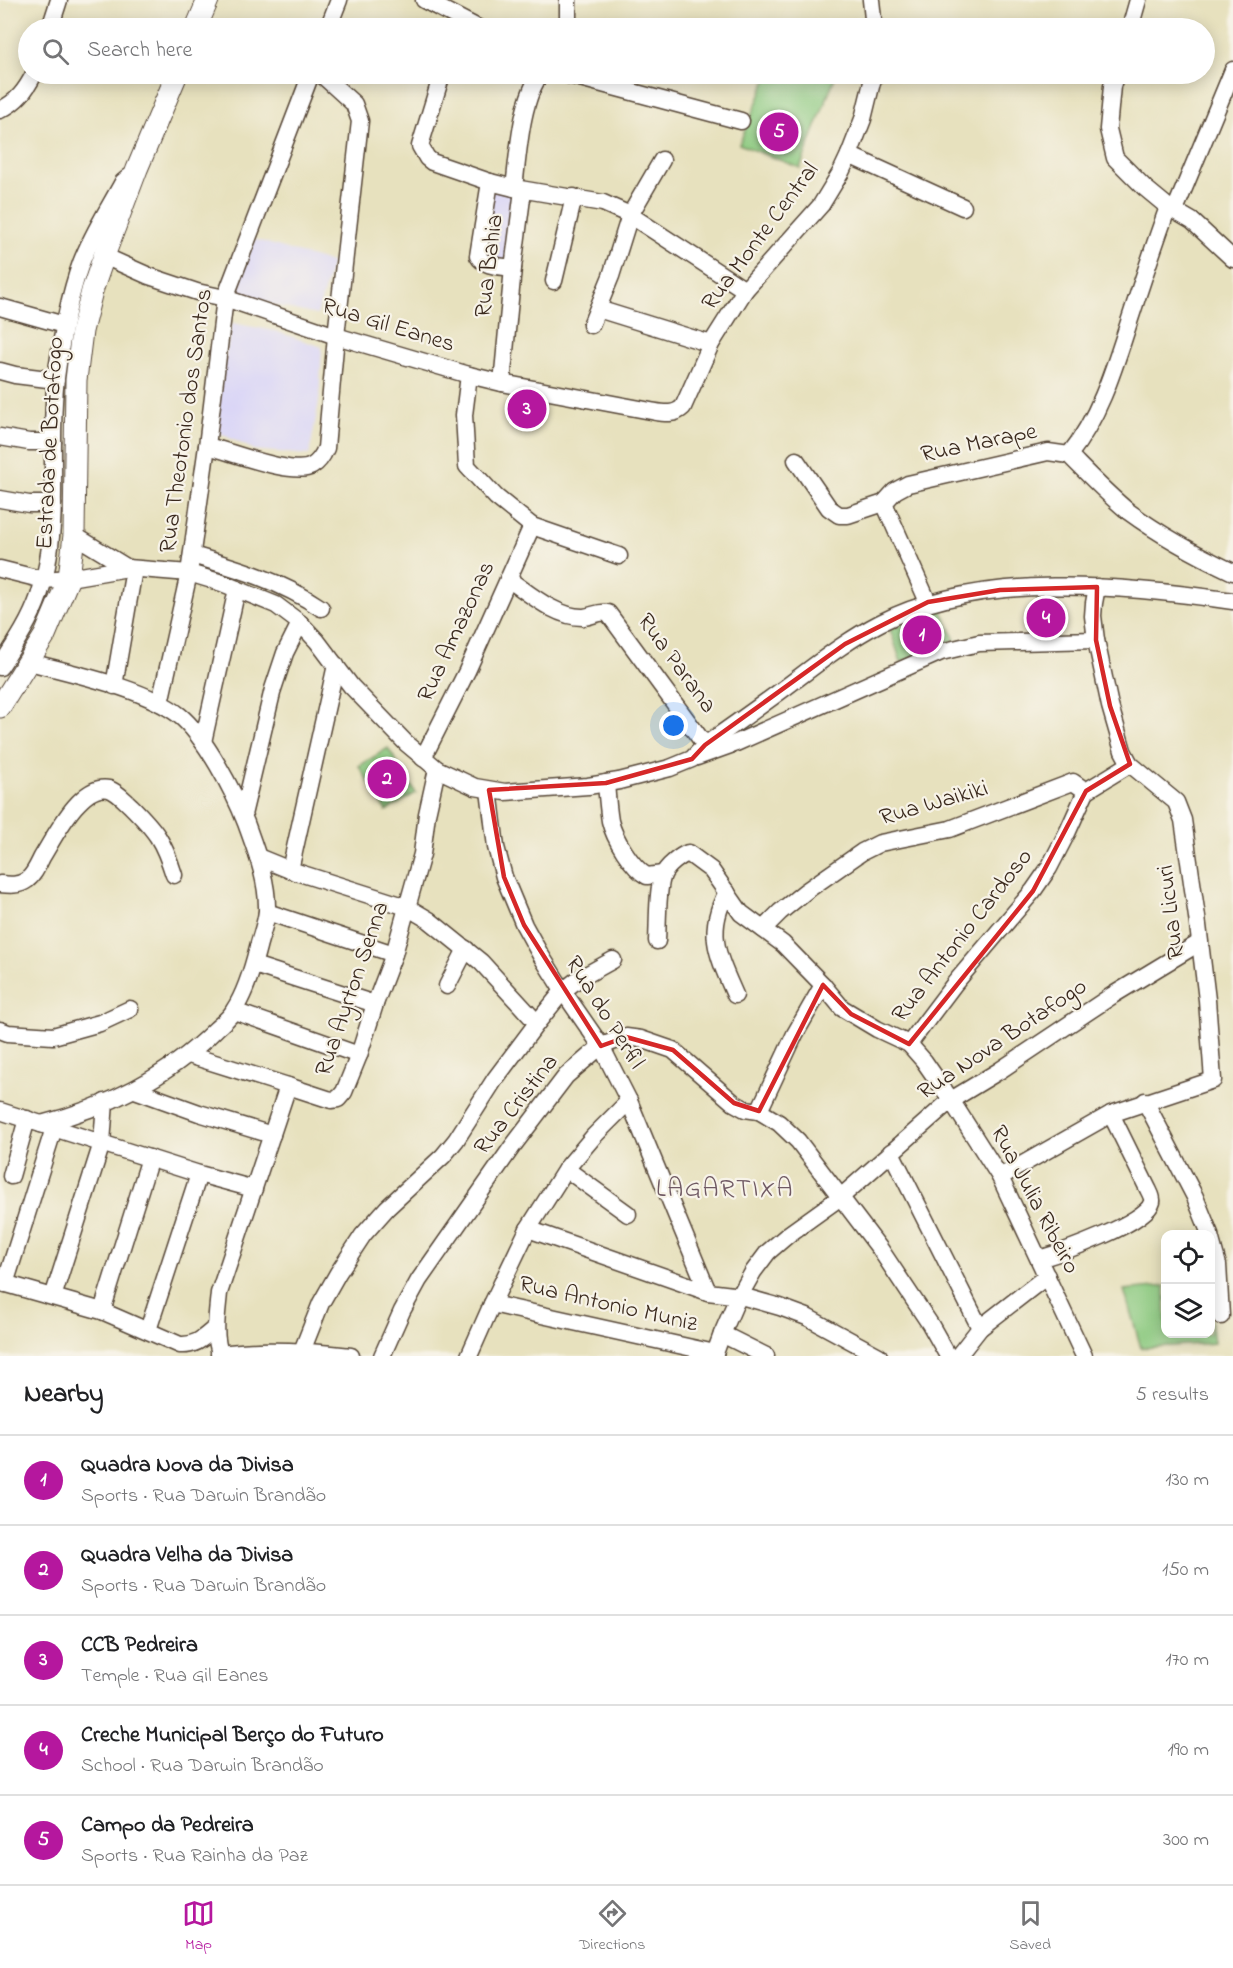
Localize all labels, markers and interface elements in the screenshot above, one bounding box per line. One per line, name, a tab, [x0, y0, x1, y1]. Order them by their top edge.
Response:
search box	[18, 18, 1215, 84]
icon: search	[39, 35, 72, 68]
text: Search here	[87, 35, 192, 67]
pin: 5	[760, 110, 798, 154]
street label: Rua Monte Central	[694, 155, 828, 319]
street label: Rua Bahia	[466, 212, 514, 320]
street label: Rua Theotonio dos Santos	[151, 287, 223, 555]
street label: Rua Gil Eanes	[317, 289, 459, 363]
street label: Estrada de Botafogo	[28, 336, 74, 550]
pin: 3	[508, 386, 546, 432]
street label: Rua Marape	[918, 415, 1040, 473]
street label: Rua Amazonas	[409, 556, 505, 708]
pin: 4	[1026, 596, 1066, 640]
street label: Rua Parana	[628, 607, 724, 721]
pin: 1	[902, 612, 942, 658]
your location	[659, 711, 688, 740]
pin: 2	[368, 756, 406, 802]
street label: Rua Waikiki	[876, 772, 992, 836]
street label: Rua Antonio Cardoso	[884, 842, 1042, 1030]
street label: Rua Licuri	[1149, 863, 1195, 961]
street label: Rua Ayrton Senna	[307, 897, 400, 1081]
street label: Rua do Perfil	[555, 949, 653, 1077]
street label: Rua Nova Botafogo	[911, 970, 1095, 1110]
street label: Rua Cristina	[466, 1047, 568, 1163]
street label: Rua Julia Ribeiro	[980, 1119, 1088, 1281]
district label: LAGARTIXA	[656, 1171, 794, 1209]
map controls	[1161, 1230, 1215, 1338]
button: locate	[1161, 1230, 1215, 1284]
street label: Rua Antonio Muniz	[515, 1267, 702, 1343]
button: layers	[1161, 1284, 1215, 1338]
text: Nearby	[24, 1376, 103, 1414]
text: 5 results	[1136, 1381, 1209, 1410]
text: Quadra Nova da Divisa	[81, 1450, 294, 1482]
text: 1	[40, 1466, 47, 1495]
text: 130 m	[1165, 1466, 1209, 1495]
text: Sports · Rua Darwin Brandão	[81, 1482, 326, 1511]
text: Quadra Velha da Divisa	[81, 1540, 293, 1572]
text: 2	[39, 1556, 48, 1585]
text: 150 m	[1162, 1556, 1209, 1585]
text: Sports · Rua Darwin Brandão	[81, 1572, 326, 1601]
text: CCB Pedreira	[81, 1630, 198, 1662]
text: 3	[39, 1646, 48, 1675]
text: 170 m	[1165, 1646, 1209, 1675]
text: Temple · Rua Gil Eanes	[81, 1662, 268, 1691]
text: Creche Municipal Berço do Futuro	[81, 1720, 384, 1752]
text: 4	[39, 1736, 48, 1765]
text: 190 m	[1167, 1736, 1209, 1765]
text: School · Rua Darwin Brandão	[81, 1752, 324, 1781]
text: Campo da Pedreira	[81, 1810, 254, 1842]
text: 5	[38, 1826, 49, 1855]
text: 300 m	[1163, 1826, 1209, 1855]
text: Sports · Rua Rainha da Paz	[81, 1842, 308, 1871]
tab: Map	[182, 1897, 215, 1957]
tab: Directions	[579, 1897, 645, 1957]
tab: Saved	[1009, 1897, 1051, 1957]

